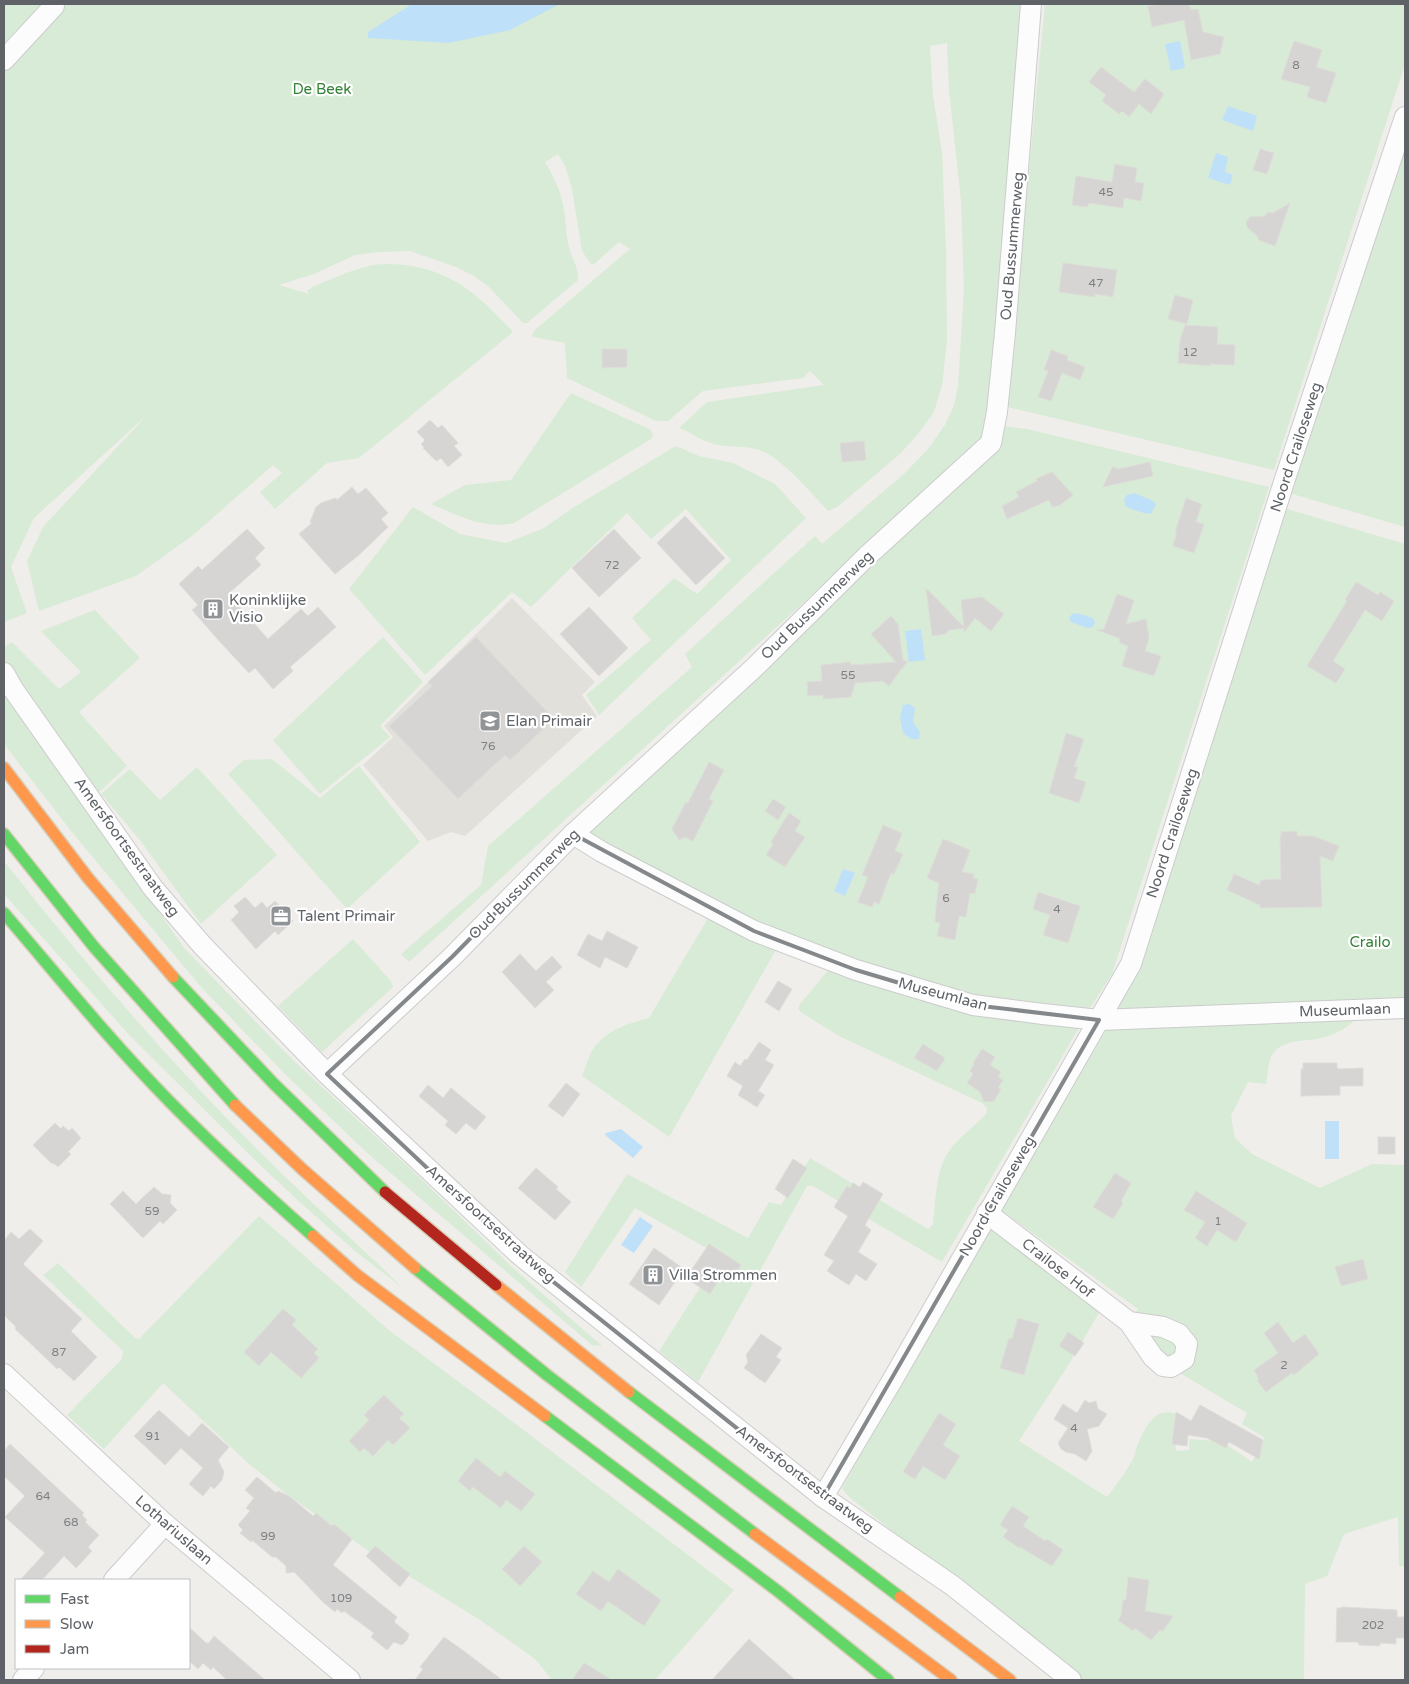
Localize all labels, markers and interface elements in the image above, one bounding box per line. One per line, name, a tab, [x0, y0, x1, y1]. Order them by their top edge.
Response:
house number: 8	[1292, 58, 1300, 72]
park label: De Beek	[293, 80, 351, 98]
street label: Oud Bussummerweg	[997, 171, 1027, 321]
house number: 45	[1098, 185, 1114, 199]
house number: 47	[1088, 276, 1104, 290]
house number: 12	[1182, 345, 1198, 359]
street label: Noord Crailoseweg	[1267, 380, 1325, 514]
street label: Oud Bussummerweg	[757, 547, 877, 663]
house number: 72	[604, 558, 620, 572]
place label: Koninklijke Visio	[229, 591, 306, 626]
building icon: Koninklijke Visio	[201, 597, 225, 621]
house number: 55	[840, 668, 856, 682]
school or university icon: Elan Primair	[478, 709, 502, 733]
place label: Elan Primair	[506, 712, 592, 730]
house number: 76	[480, 739, 496, 753]
street label: Noord Crailoseweg	[1143, 766, 1201, 900]
street label: Amersfoortsestraatweg	[70, 774, 184, 920]
street label: Oud Bussummerweg	[465, 825, 583, 943]
house number: 6	[942, 891, 950, 905]
house number: 4	[1053, 902, 1061, 916]
office icon: Talent Primair	[269, 904, 293, 928]
place label: Talent Primair	[297, 907, 396, 925]
park label: Crailo	[1349, 933, 1391, 951]
street label: Museumlaan	[896, 973, 990, 1015]
street label: Museumlaan	[1299, 999, 1391, 1021]
street label: Noord Crailoseweg	[955, 1133, 1039, 1259]
street label: Amersfoortsestraatweg	[423, 1161, 559, 1287]
house number: 59	[144, 1204, 160, 1218]
house number: 1	[1214, 1214, 1222, 1228]
street label: Crailose Hof	[1018, 1234, 1098, 1302]
building icon: Villa Strommen	[641, 1263, 665, 1287]
place label: Villa Strommen	[669, 1266, 777, 1284]
house number: 87	[51, 1345, 67, 1359]
house number: 2	[1280, 1358, 1288, 1372]
street label: Amersfoortsestraatweg	[733, 1421, 877, 1537]
house number: 4	[1070, 1421, 1078, 1435]
house number: 91	[145, 1429, 161, 1443]
house number: 64	[35, 1489, 51, 1503]
street label: Lothariuslaan	[132, 1492, 216, 1568]
house number: 68	[63, 1515, 79, 1529]
house number: 99	[260, 1529, 276, 1543]
legend	[15, 1579, 190, 1669]
text: Fast	[60, 1590, 90, 1608]
house number: 109	[330, 1591, 352, 1605]
text: Slow	[60, 1615, 94, 1633]
house number: 202	[1362, 1618, 1384, 1632]
text: Jam	[60, 1640, 89, 1658]

